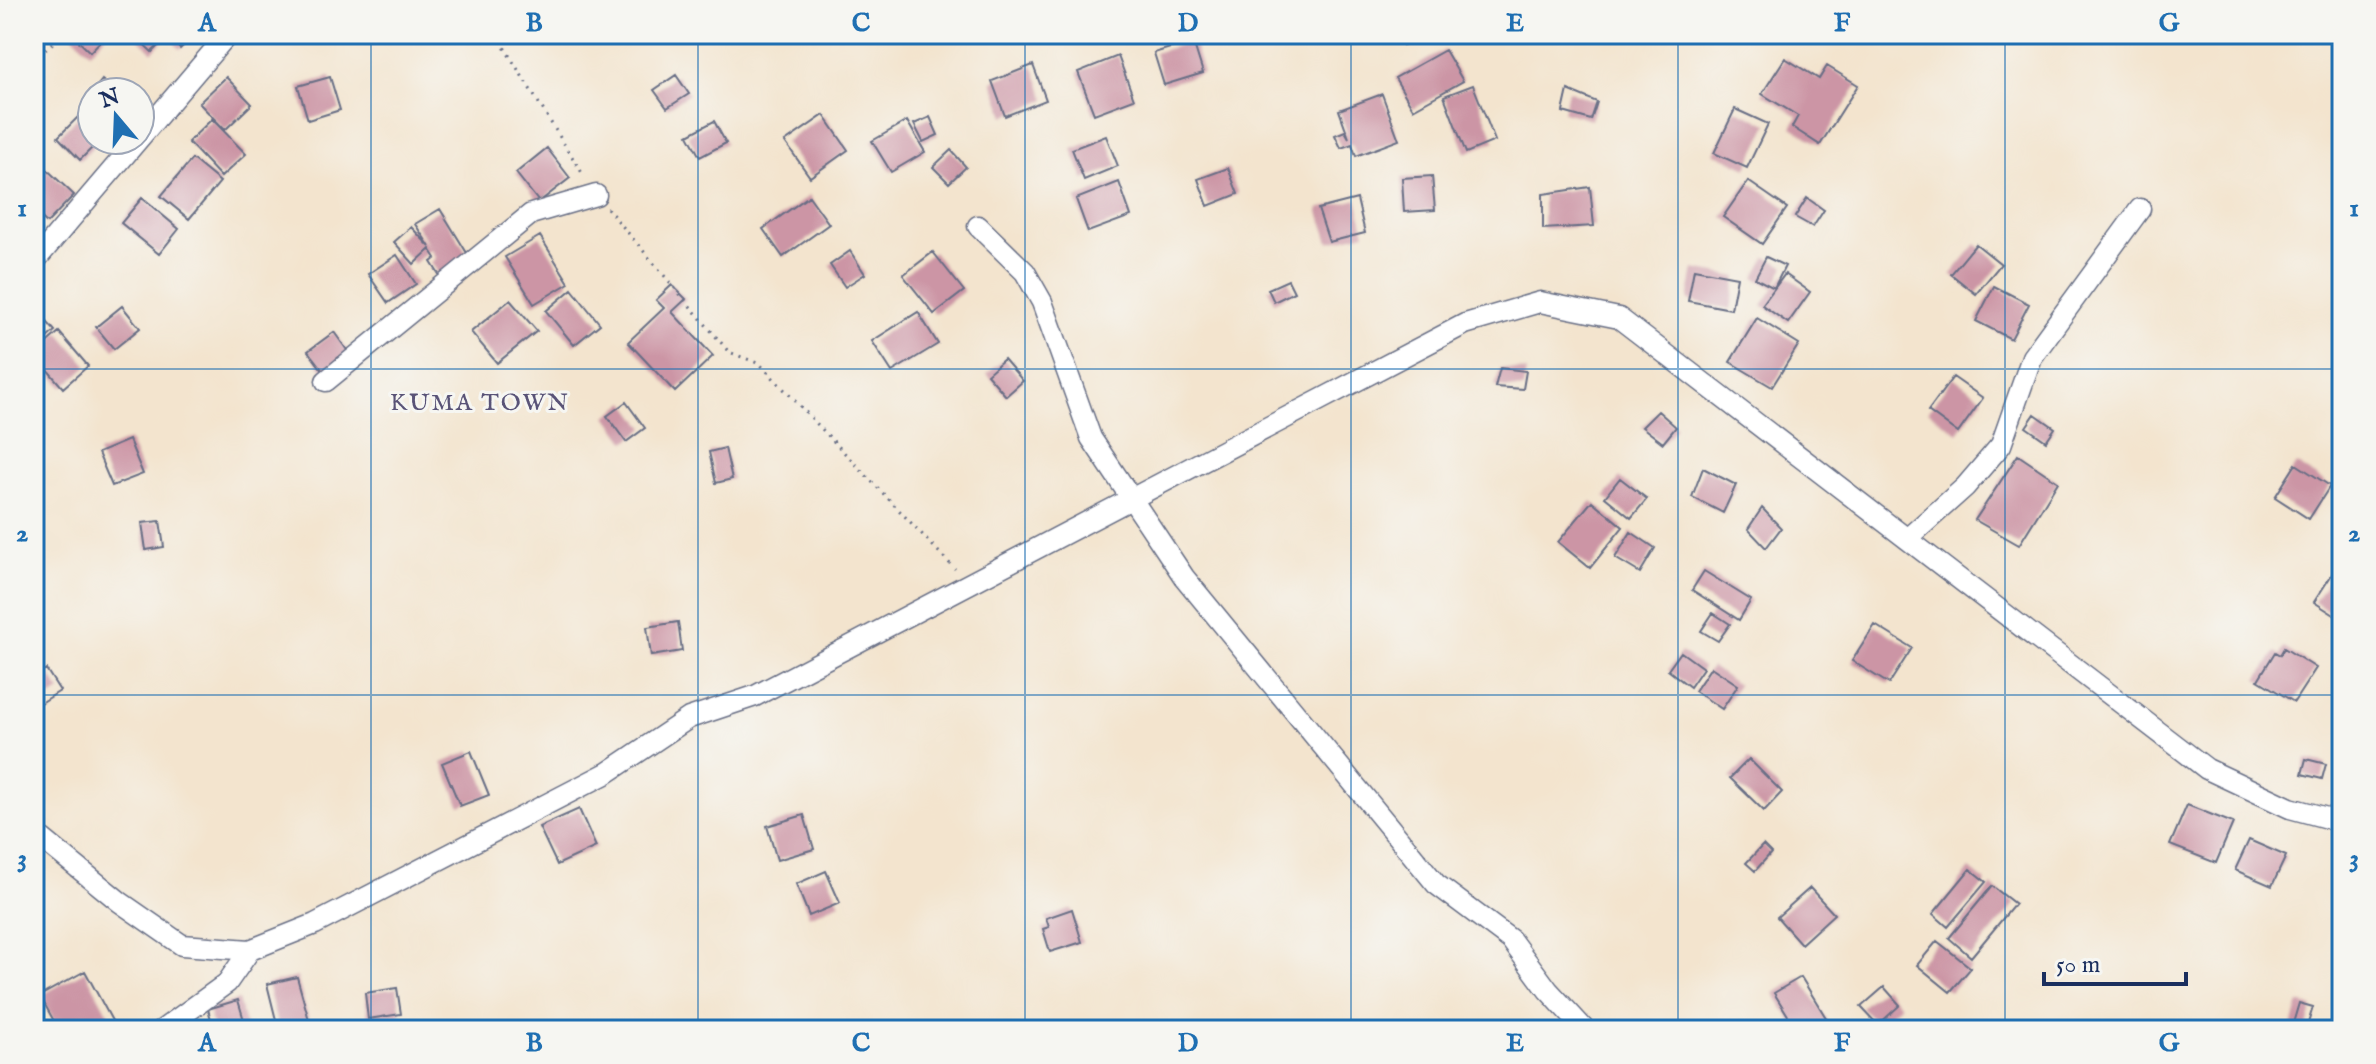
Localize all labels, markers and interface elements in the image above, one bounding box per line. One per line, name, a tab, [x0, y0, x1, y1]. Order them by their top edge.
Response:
text: A	[197, 7, 217, 40]
text: B	[525, 7, 543, 40]
text: C	[852, 7, 871, 40]
text: D	[1178, 7, 1199, 40]
text: E	[1506, 7, 1524, 40]
text: F	[1834, 7, 1851, 40]
text: G	[2159, 7, 2180, 40]
north arrow	[76, 76, 156, 156]
text: N	[96, 83, 124, 116]
text: 1	[17, 192, 27, 225]
text: 1	[2349, 192, 2359, 225]
district label: KUMA TOWN	[390, 388, 570, 419]
text: 2	[16, 517, 28, 550]
text: 2	[2348, 517, 2360, 550]
text: 3	[17, 842, 27, 875]
text: 3	[2349, 842, 2359, 875]
scale bar	[2044, 936, 2186, 986]
text: 50 m	[2056, 950, 2100, 981]
text: A	[197, 1027, 217, 1060]
text: B	[525, 1027, 543, 1060]
text: C	[852, 1027, 871, 1060]
text: D	[1178, 1027, 1199, 1060]
text: E	[1506, 1027, 1524, 1060]
text: F	[1834, 1027, 1851, 1060]
text: G	[2159, 1027, 2180, 1060]

